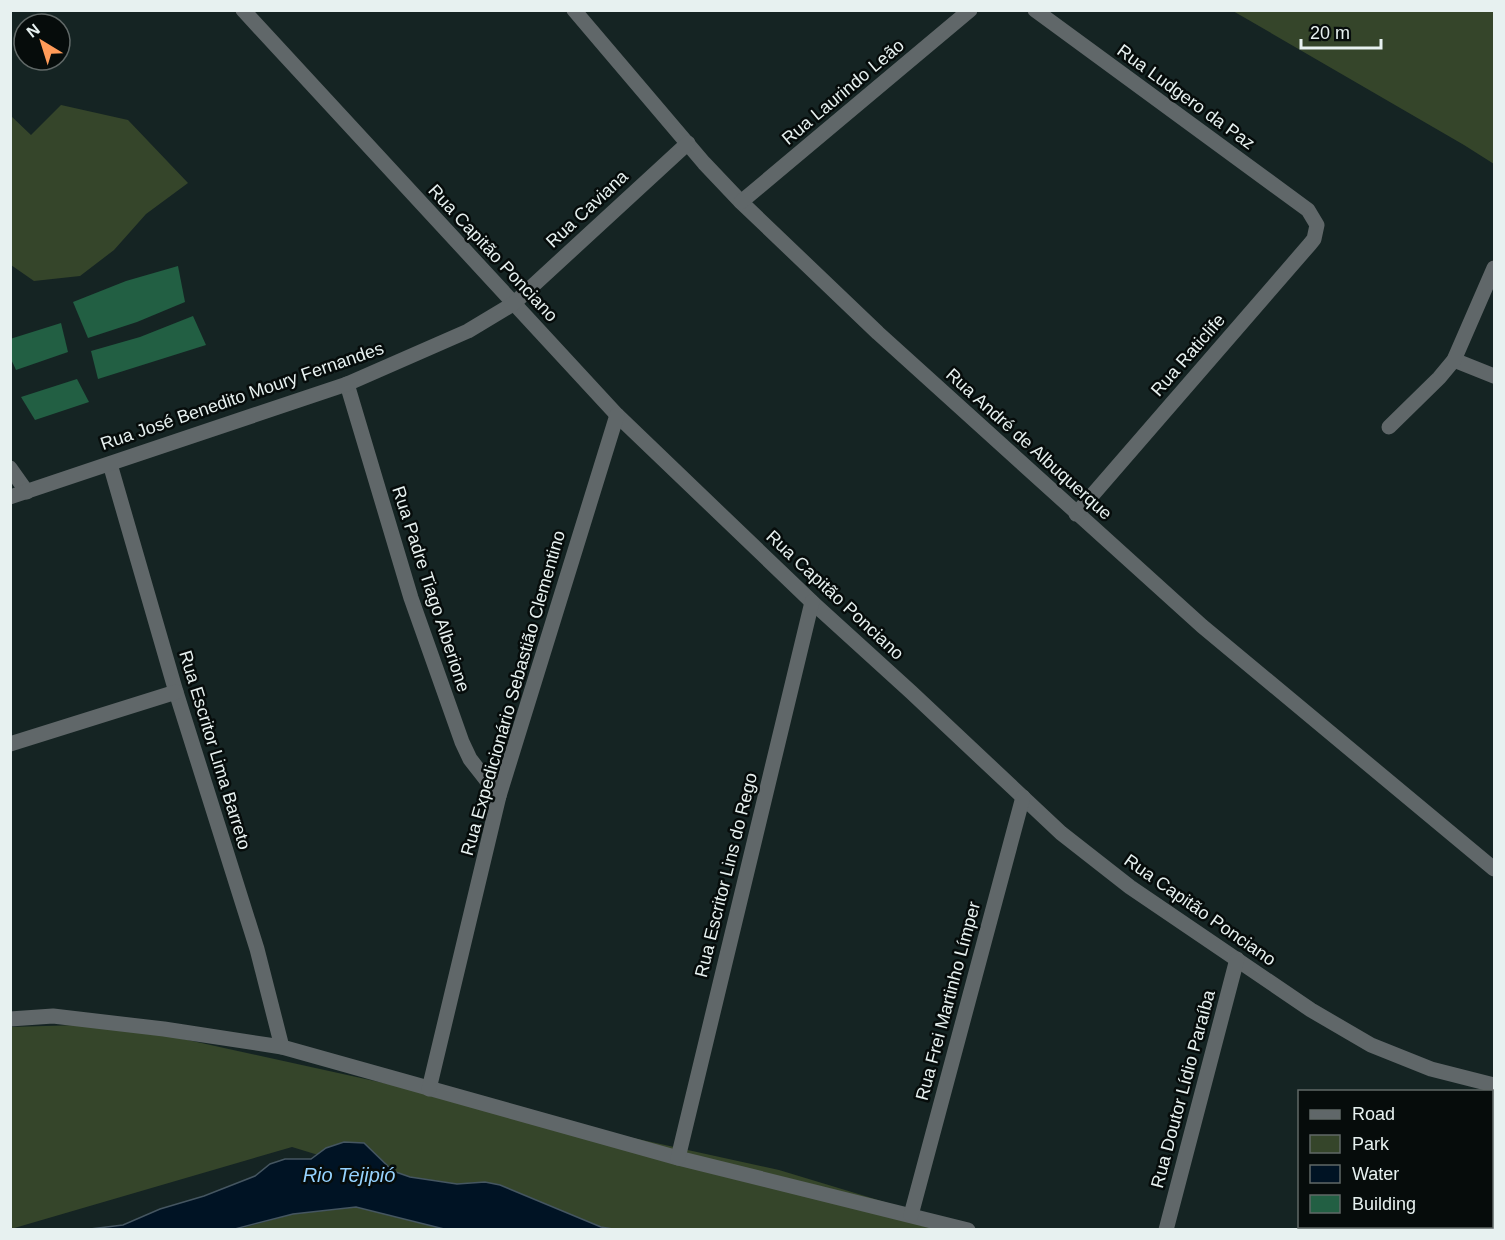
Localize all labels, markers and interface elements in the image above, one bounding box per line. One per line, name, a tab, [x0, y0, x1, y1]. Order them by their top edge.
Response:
north arrow	[12, 12, 72, 72]
scale bar	[1301, 12, 1380, 50]
text: N	[23, 20, 43, 41]
text: 20 m	[1310, 23, 1350, 43]
street label: Rua Laurindo Leão	[778, 35, 908, 149]
street label: Rua Ludgero da Paz	[1113, 40, 1259, 154]
street label: Rua Caviana	[542, 166, 633, 252]
street label: Rua Capitão Ponciano	[424, 180, 562, 326]
street label: Rua Raticlife	[1147, 310, 1229, 400]
street label: Rua José Benedito Moury Fernandes	[98, 338, 386, 454]
street label: Rua André de Albuquerque	[942, 364, 1116, 524]
street label: Rua Padre Tiago Alberione	[388, 484, 474, 694]
street label: Rua Capitão Ponciano	[762, 526, 908, 664]
street label: Rua Expedicionário Sebastião Clementino	[457, 528, 569, 858]
street label: Rua Escritor Lima Barreto	[175, 648, 255, 852]
street label: Rua Escritor Lins do Rego	[691, 771, 761, 979]
street label: Rua Capitão Ponciano	[1120, 850, 1280, 970]
street label: Rua Frei Martinho Límper	[912, 899, 984, 1103]
street label: Rua Doutor Lídio Paraíba	[1147, 987, 1219, 1190]
legend	[1298, 1090, 1493, 1228]
text: Road	[1352, 1104, 1395, 1124]
text: Park	[1352, 1134, 1390, 1154]
water label: Rio Tejipió	[303, 1164, 395, 1186]
text: Water	[1352, 1164, 1399, 1184]
text: Building	[1352, 1194, 1416, 1214]

